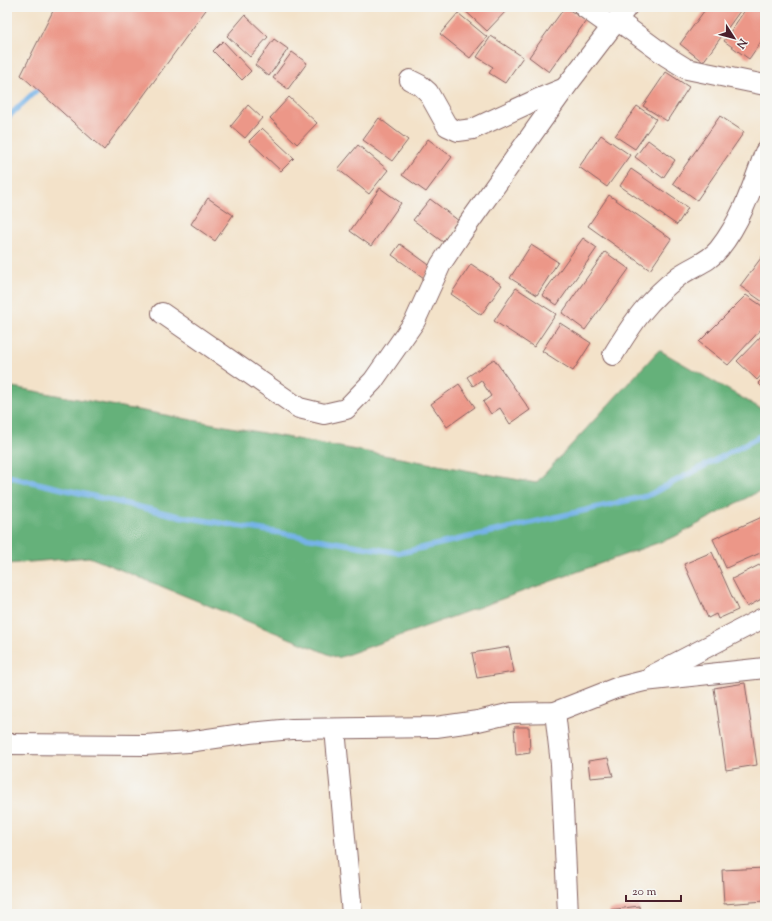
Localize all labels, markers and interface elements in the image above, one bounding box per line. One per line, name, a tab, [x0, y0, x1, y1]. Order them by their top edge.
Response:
north arrow	[714, 18, 754, 58]
text: N	[732, 34, 751, 52]
scale bar	[626, 877, 681, 903]
text: 20 m	[632, 883, 657, 901]

